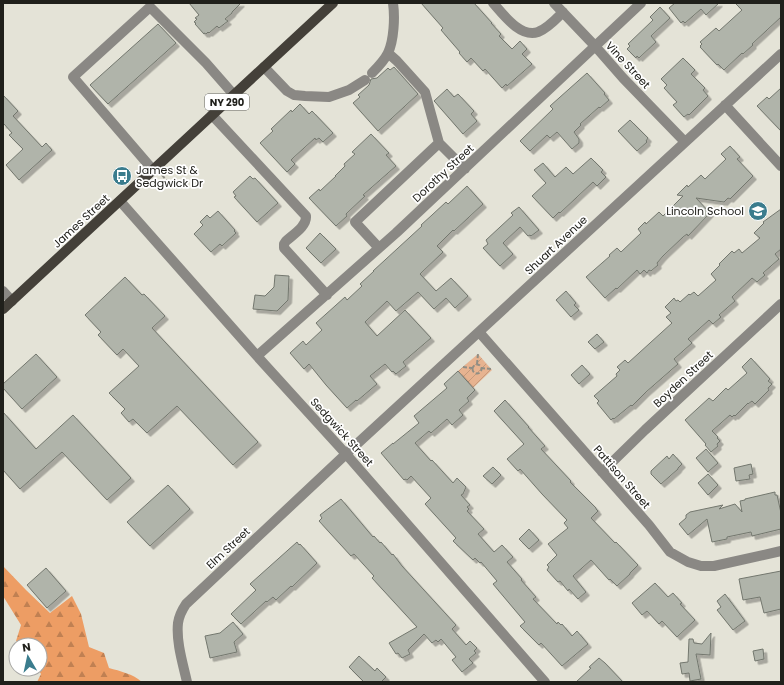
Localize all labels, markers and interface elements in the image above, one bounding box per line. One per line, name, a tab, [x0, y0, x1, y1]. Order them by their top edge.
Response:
street label: Vine Street	[602, 38, 654, 92]
road number: NY 290	[205, 94, 249, 110]
street label: Dorothy Street	[409, 140, 477, 206]
place label: James St & Sedgwick Dr	[136, 162, 203, 191]
bus stop icon: James St & Sedgwick Dr	[111, 165, 133, 187]
street label: James Street	[49, 190, 113, 252]
school or university icon: Lincoln School	[747, 200, 769, 222]
place label: Lincoln School	[666, 203, 744, 219]
street label: Shuart Avenue	[521, 212, 591, 278]
street label: Boyden Street	[650, 347, 716, 411]
street label: Sedgwick Street	[307, 394, 377, 470]
street label: Pattison Street	[590, 442, 654, 512]
street label: Elm Street	[202, 523, 254, 573]
north arrow	[8, 637, 48, 677]
text: N	[21, 639, 32, 656]

